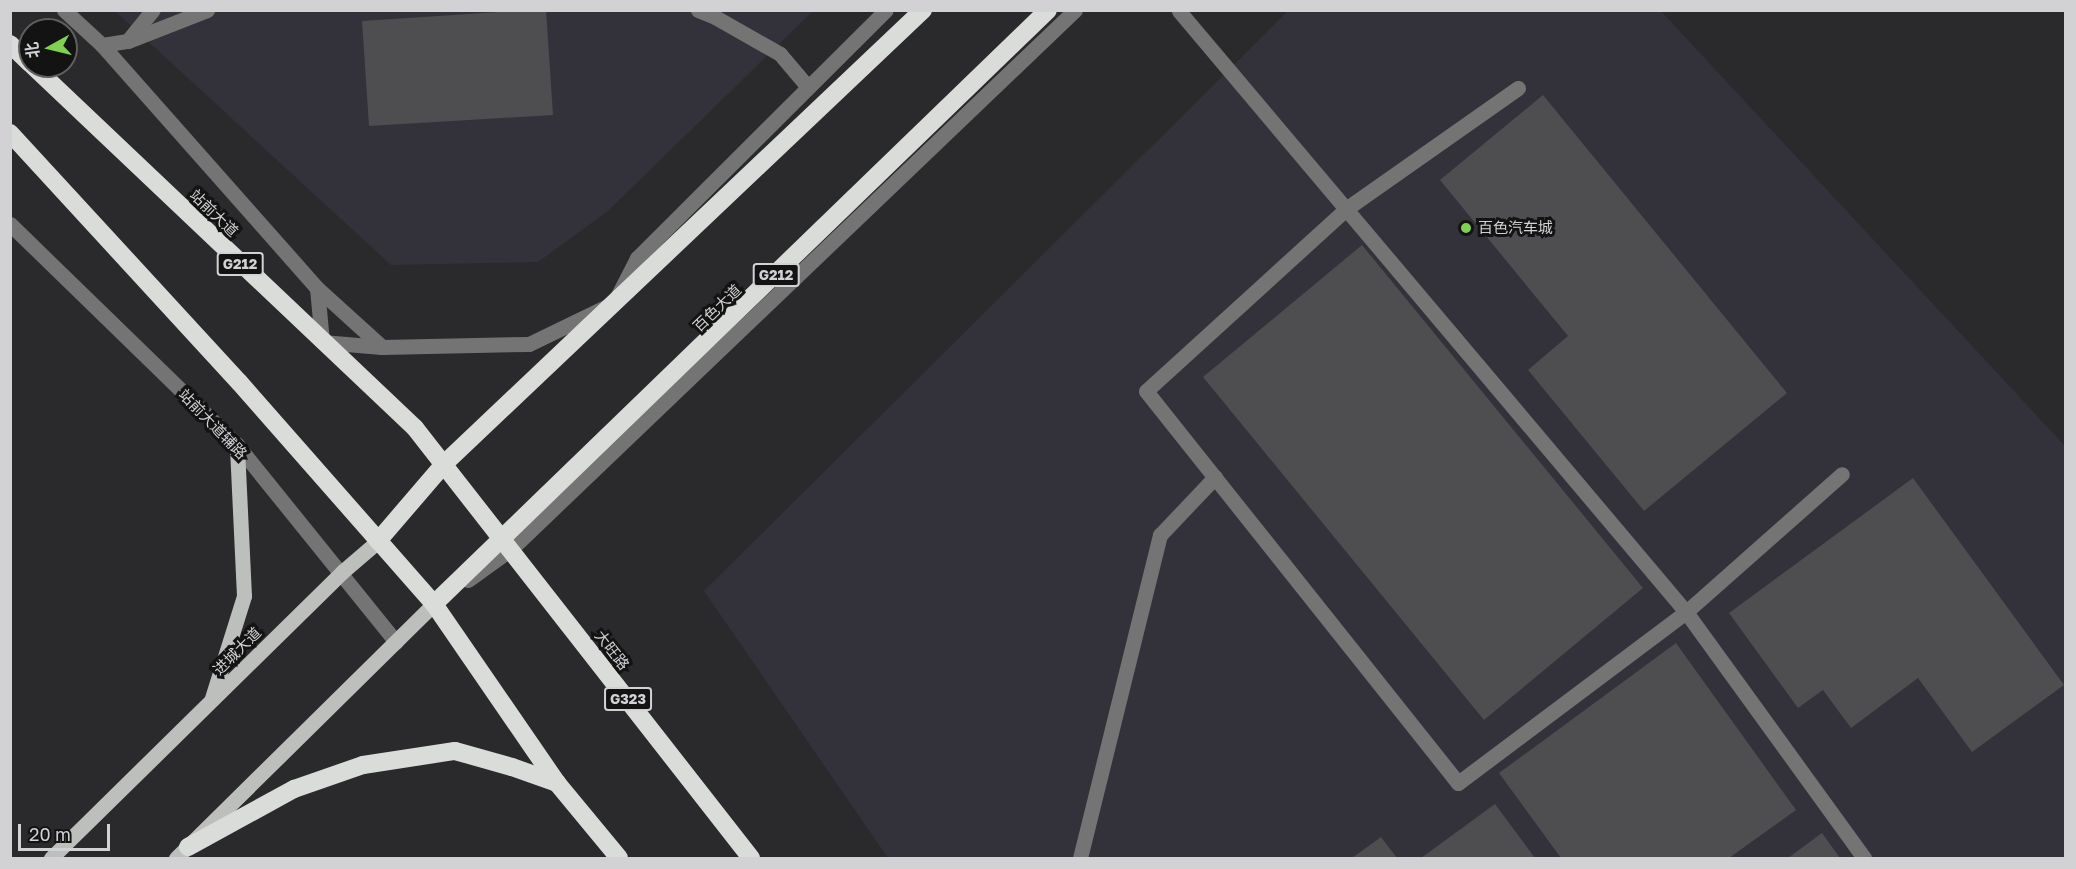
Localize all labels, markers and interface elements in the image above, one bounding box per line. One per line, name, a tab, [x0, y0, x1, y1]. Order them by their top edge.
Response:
north arrow	[18, 18, 78, 78]
text: 北	[21, 41, 43, 60]
street label: 站前大道	[186, 186, 242, 240]
place label: 百色汽车城	[1478, 219, 1553, 237]
marker: 百色汽车城	[1459, 221, 1473, 235]
road number: G212	[216, 253, 264, 275]
road number: G212	[752, 264, 800, 286]
street label: 百色大道	[689, 281, 745, 335]
street label: 站前大道辅路	[175, 385, 251, 463]
street label: 进城大道	[209, 623, 265, 679]
street label: 大旺路	[591, 627, 633, 673]
road number: G323	[604, 688, 652, 710]
scale bar	[21, 812, 112, 850]
text: 20 m	[29, 823, 71, 845]

